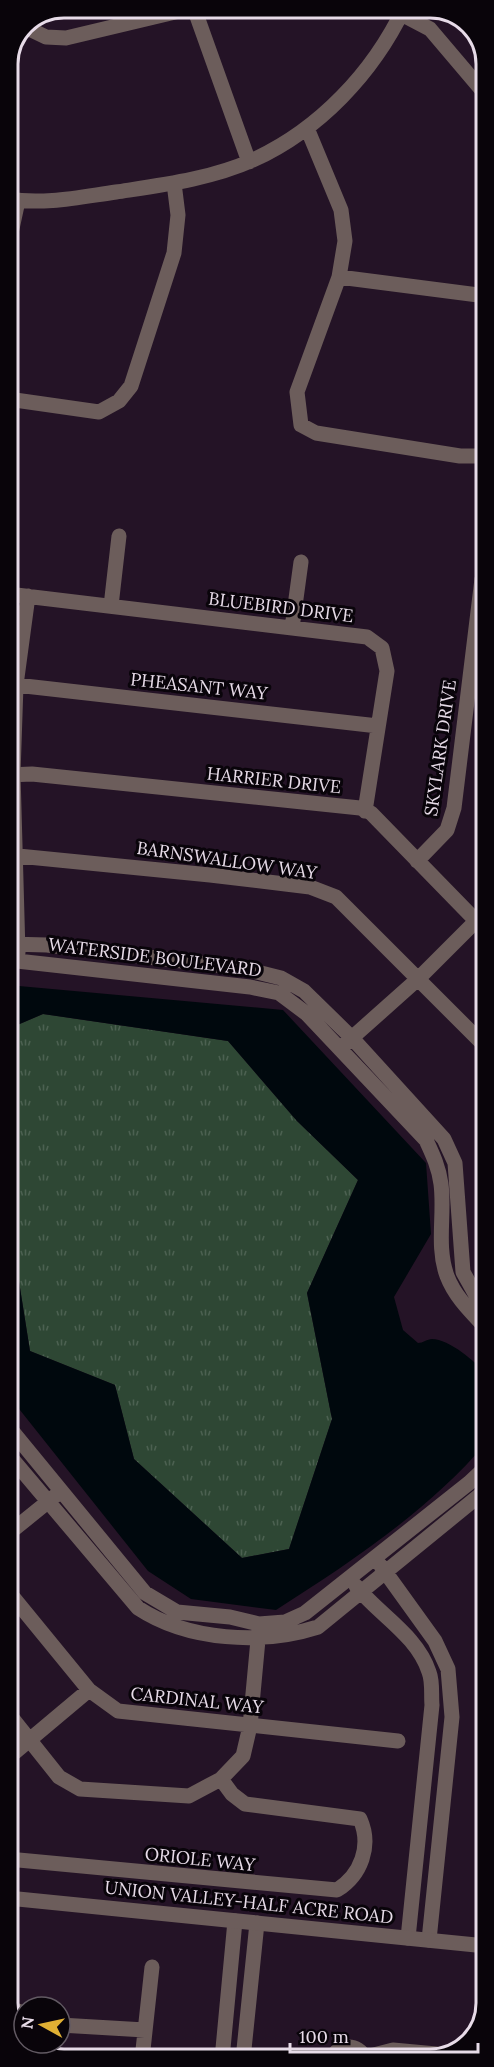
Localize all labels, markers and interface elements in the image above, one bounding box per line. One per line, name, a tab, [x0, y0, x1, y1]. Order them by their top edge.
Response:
street label: BLUEBIRD DRIVE	[207, 587, 355, 627]
street label: PHEASANT WAY	[129, 667, 269, 705]
street label: SKYLARK DRIVE	[419, 678, 461, 818]
street label: HARRIER DRIVE	[206, 762, 342, 798]
street label: BARNSWALLOW WAY	[135, 836, 319, 884]
street label: WATERSIDE BOULEVARD	[47, 932, 263, 982]
street label: CARDINAL WAY	[129, 1682, 265, 1718]
street label: ORIOLE WAY	[144, 1842, 257, 1876]
street label: UNION VALLEY-HALF ACRE ROAD	[103, 1875, 395, 1929]
north arrow	[12, 1995, 72, 2055]
text: N	[16, 2015, 38, 2030]
scale bar	[290, 2016, 478, 2054]
text: 100 m	[299, 2025, 349, 2048]

